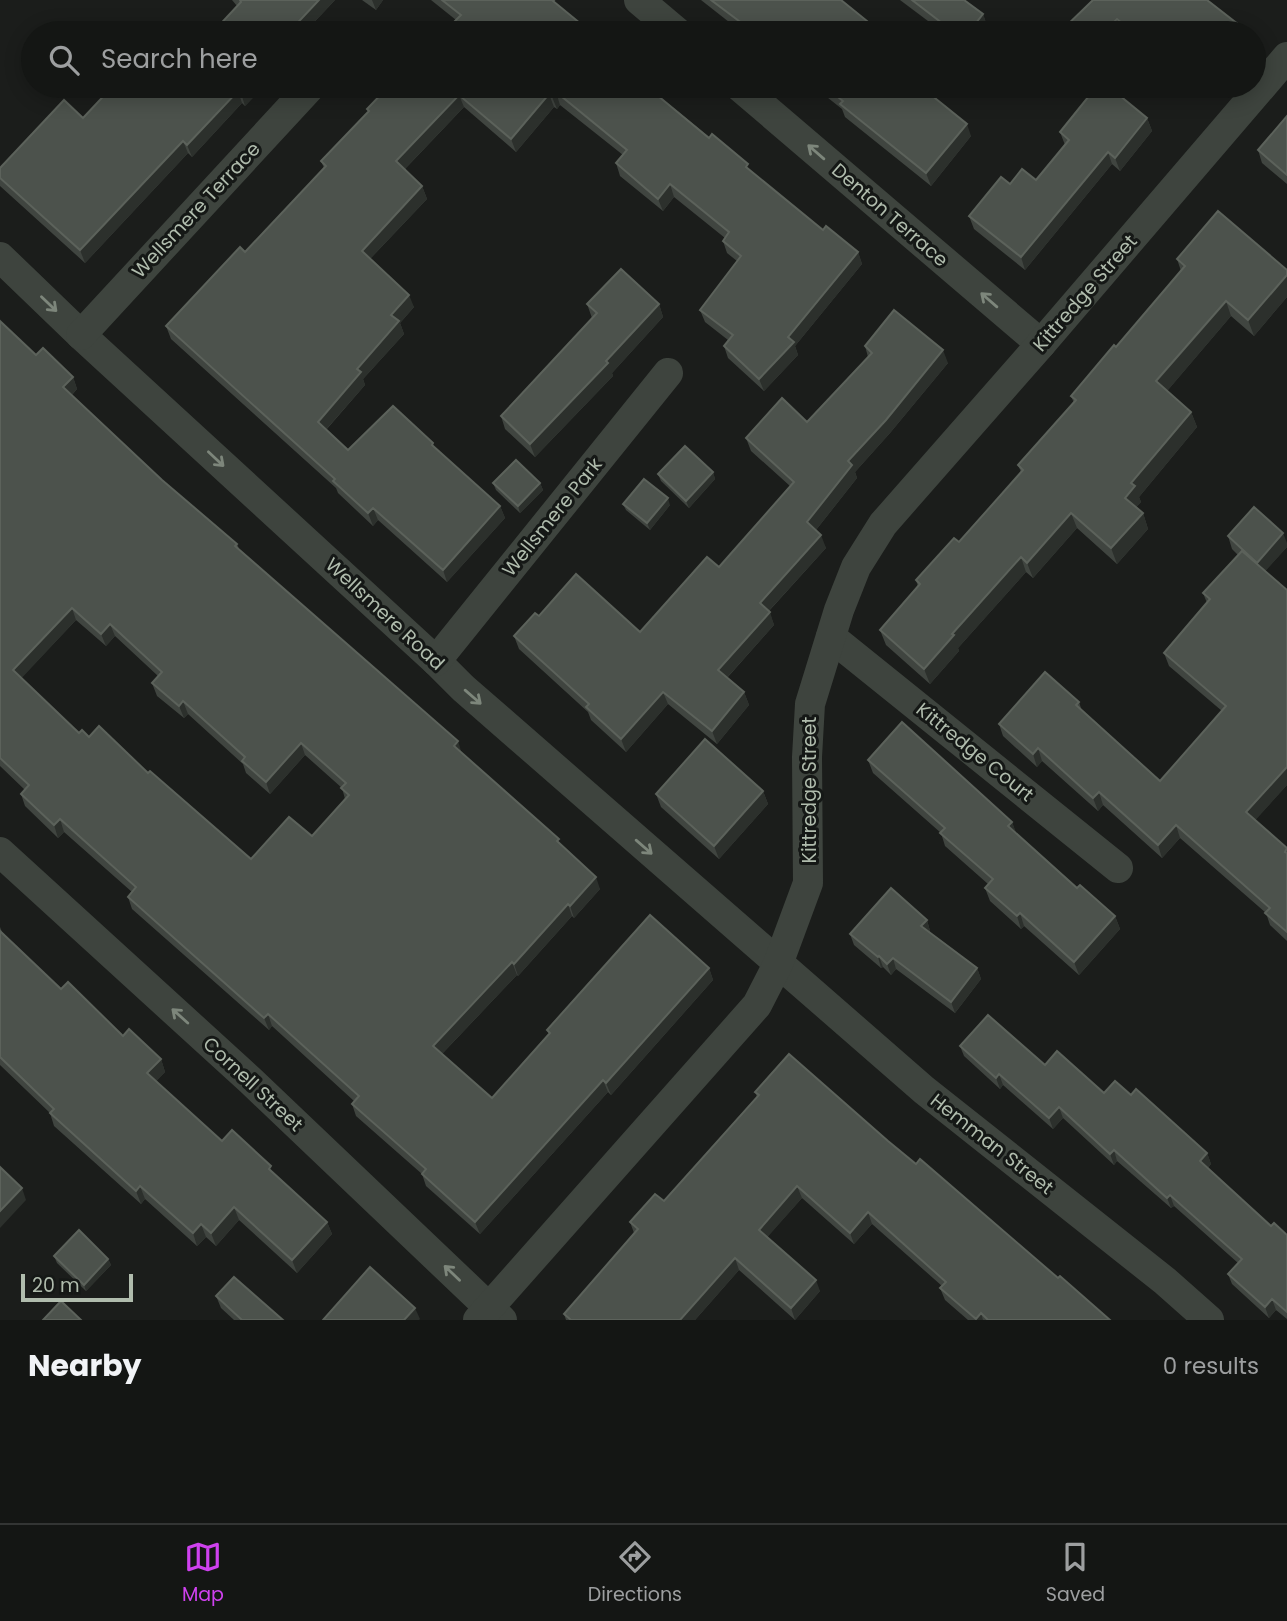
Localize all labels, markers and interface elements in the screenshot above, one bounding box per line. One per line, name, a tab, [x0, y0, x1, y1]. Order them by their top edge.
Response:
search box	[21, 21, 1266, 98]
icon: search	[45, 41, 83, 79]
text: Search here	[101, 41, 258, 77]
street label: Wellsmere Terrace	[126, 136, 266, 284]
one-way arrow	[807, 144, 825, 160]
street label: Denton Terrace	[826, 157, 954, 273]
street label: Kittredge Street	[1027, 229, 1143, 357]
one-way arrow	[980, 292, 998, 308]
one-way arrow	[40, 295, 57, 312]
one-way arrow	[207, 450, 224, 467]
street label: Wellsmere Park	[496, 452, 608, 582]
street label: Wellsmere Road	[319, 552, 451, 676]
one-way arrow	[463, 689, 481, 705]
street label: Kittredge Court	[910, 696, 1040, 808]
street label: Kittredge Street	[796, 716, 823, 863]
one-way arrow	[634, 839, 652, 855]
one-way arrow	[172, 1008, 189, 1025]
street label: Cornell Street	[197, 1031, 309, 1138]
street label: Hemman Street	[925, 1087, 1059, 1201]
one-way arrow	[444, 1265, 461, 1282]
scale bar	[21, 1271, 133, 1303]
text: 20 m	[32, 1272, 80, 1299]
text: Nearby	[28, 1344, 142, 1387]
text: 0 results	[1163, 1350, 1259, 1382]
tab: Map	[182, 1538, 224, 1609]
tab: Directions	[588, 1538, 682, 1609]
tab: Saved	[1046, 1538, 1105, 1609]

